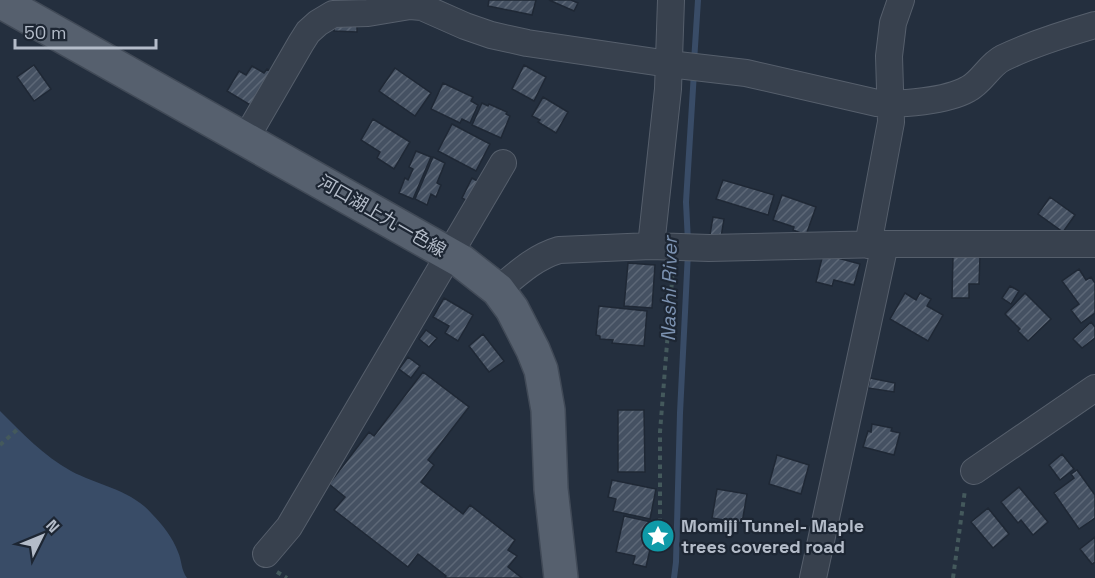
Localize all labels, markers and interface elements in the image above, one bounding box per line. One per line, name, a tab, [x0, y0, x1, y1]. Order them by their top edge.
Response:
scale bar	[15, 12, 156, 50]
text: 50 m	[24, 21, 66, 44]
street label: 河口湖上九一色線	[314, 170, 450, 262]
water label: Nashi River	[655, 234, 683, 342]
north arrow	[12, 506, 72, 566]
place label: Momiji Tunnel- Maple trees covered road	[681, 514, 864, 558]
text: N	[41, 515, 64, 537]
place icon: Momiji Tunnel- Maple trees covered road	[640, 518, 676, 554]

